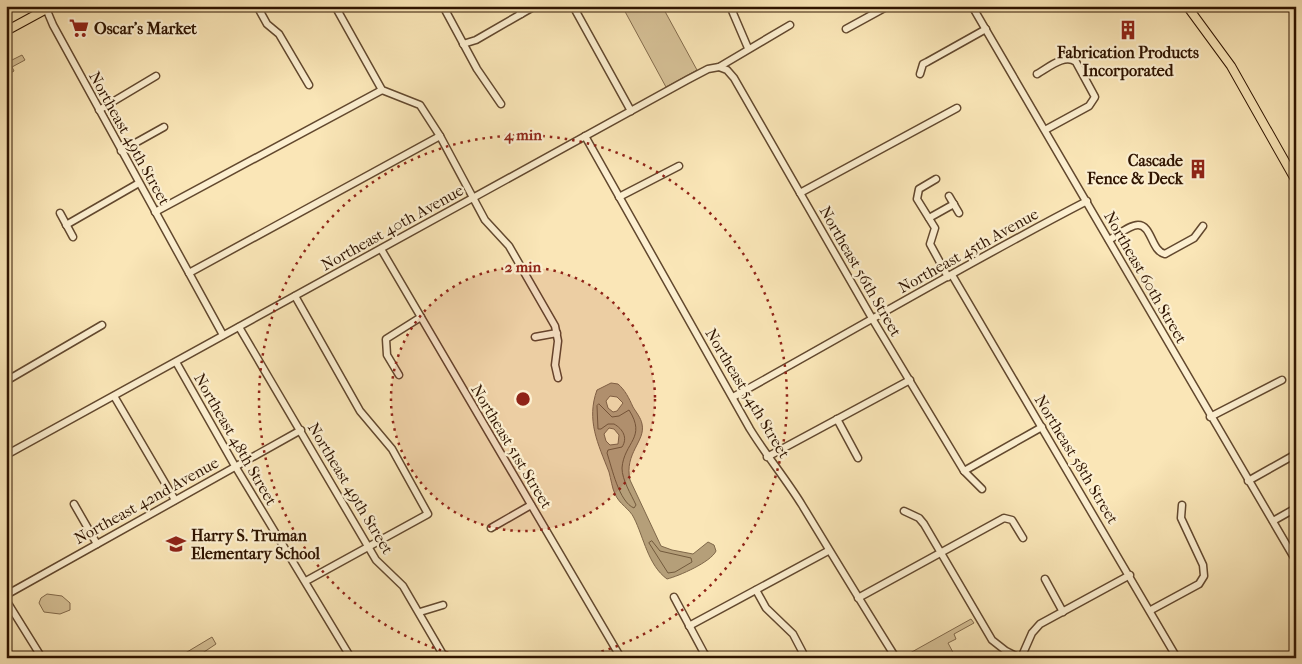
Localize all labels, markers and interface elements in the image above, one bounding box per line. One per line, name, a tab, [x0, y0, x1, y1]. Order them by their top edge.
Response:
supermarket icon: Oscar's Market	[68, 17, 90, 39]
place label: Oscar's Market	[94, 19, 197, 38]
building icon: Fabrication Products Incorporated	[1117, 19, 1139, 41]
place label: Fabrication Products Incorporated	[1056, 43, 1199, 81]
street label: Northeast 49th Street	[85, 68, 174, 209]
text: 4 min	[503, 126, 542, 144]
place label: Cascade Fence & Deck	[1086, 151, 1184, 188]
building icon: Cascade Fence & Deck	[1187, 158, 1209, 180]
street label: Northeast 40th Avenue	[318, 180, 467, 274]
street label: Northeast 56th Street	[815, 203, 906, 340]
street label: Northeast 45th Avenue	[895, 204, 1042, 297]
street label: Northeast 60th Street	[1100, 208, 1191, 347]
text: 2 min	[505, 258, 542, 276]
street label: Northeast 54th Street	[701, 325, 794, 462]
street label: Northeast 48th Street	[190, 370, 281, 509]
street label: Northeast 51st Street	[467, 381, 556, 512]
centre of rings	[514, 390, 532, 408]
street label: Northeast 58th Street	[1031, 391, 1123, 527]
street label: Northeast 49th Street	[304, 419, 397, 558]
street label: Northeast 42nd Avenue	[71, 453, 222, 548]
place label: Harry S. Truman Elementary School	[191, 526, 320, 564]
school or university icon: Harry S. Truman Elementary School	[165, 533, 187, 555]

